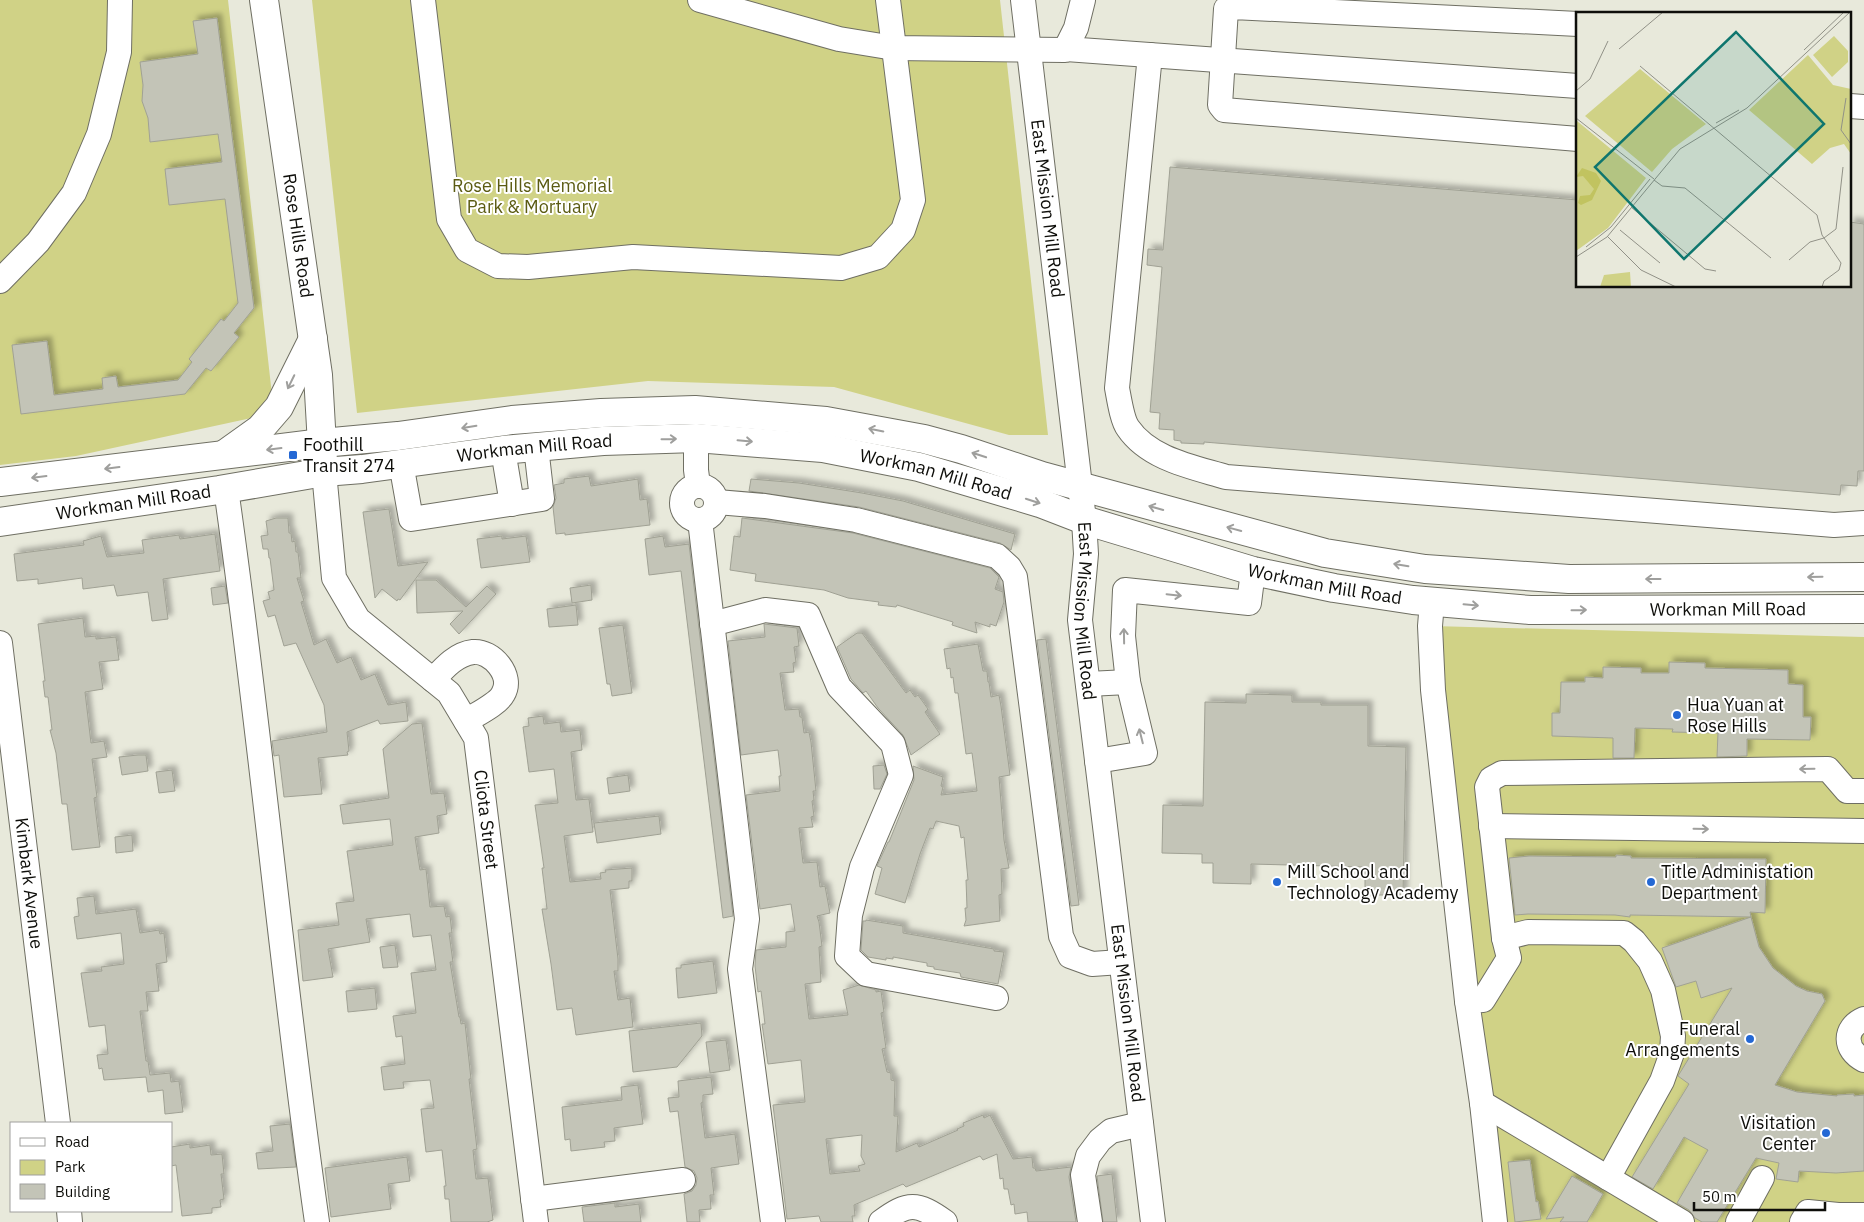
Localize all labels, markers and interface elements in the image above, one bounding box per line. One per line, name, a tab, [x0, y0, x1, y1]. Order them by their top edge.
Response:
inset map	[1576, 12, 1852, 288]
street label: East Mission Mill Road	[1026, 118, 1070, 299]
street label: Rose Hills Road	[278, 172, 319, 299]
park label: Rose Hills Memorial Park & Mortuary	[452, 174, 612, 218]
one-way arrow	[286, 374, 295, 389]
one-way arrow	[461, 422, 477, 432]
one-way arrow	[869, 425, 885, 435]
street label: Workman Mill Road	[455, 429, 613, 467]
place label: Foothill Transit 274	[303, 433, 395, 477]
one-way arrow	[661, 434, 677, 443]
one-way arrow	[737, 436, 753, 446]
one-way arrow	[266, 444, 282, 454]
street label: Workman Mill Road	[858, 444, 1015, 505]
marker: Foothill Transit 274	[287, 449, 299, 461]
one-way arrow	[972, 450, 987, 459]
one-way arrow	[105, 463, 121, 473]
one-way arrow	[31, 472, 47, 482]
street label: Workman Mill Road	[55, 479, 213, 525]
one-way arrow	[1024, 497, 1040, 506]
one-way arrow	[1148, 502, 1164, 512]
street label: East Mission Mill Road	[1069, 521, 1102, 702]
one-way arrow	[1227, 524, 1243, 533]
street label: Workman Mill Road	[1246, 558, 1404, 609]
one-way arrow	[1393, 560, 1409, 570]
one-way arrow	[1808, 573, 1824, 582]
one-way arrow	[1645, 574, 1662, 584]
one-way arrow	[1166, 590, 1182, 600]
street label: Workman Mill Road	[1650, 597, 1806, 621]
one-way arrow	[1463, 601, 1479, 610]
one-way arrow	[1570, 605, 1587, 615]
one-way arrow	[1119, 628, 1129, 644]
place label: Hua Yuan at Rose Hills	[1687, 693, 1784, 737]
marker: Hua Yuan at Rose Hills	[1671, 709, 1683, 721]
one-way arrow	[1136, 729, 1145, 745]
one-way arrow	[1800, 765, 1816, 774]
street label: Cliota Street	[469, 768, 504, 871]
street label: Kimbark Avenue	[10, 816, 49, 950]
one-way arrow	[1692, 824, 1709, 834]
place label: Mill School and Technology Academy	[1287, 860, 1458, 904]
place label: Title Administation Department	[1661, 860, 1814, 904]
marker: Mill School and Technology Academy	[1271, 876, 1283, 888]
marker: Title Administation Department	[1645, 876, 1657, 888]
street label: East Mission Mill Road	[1106, 923, 1150, 1104]
place label: Funeral Arrangements	[1625, 1017, 1740, 1061]
marker: Funeral Arrangements	[1744, 1033, 1756, 1045]
place label: Visitation Center	[1740, 1111, 1816, 1155]
legend	[10, 1122, 172, 1212]
marker: Visitation Center	[1820, 1127, 1832, 1139]
text: Road	[55, 1132, 90, 1151]
text: Park	[55, 1157, 85, 1176]
scale bar	[1694, 1180, 1825, 1212]
text: Building	[55, 1182, 110, 1201]
text: 50 m	[1702, 1187, 1737, 1206]

